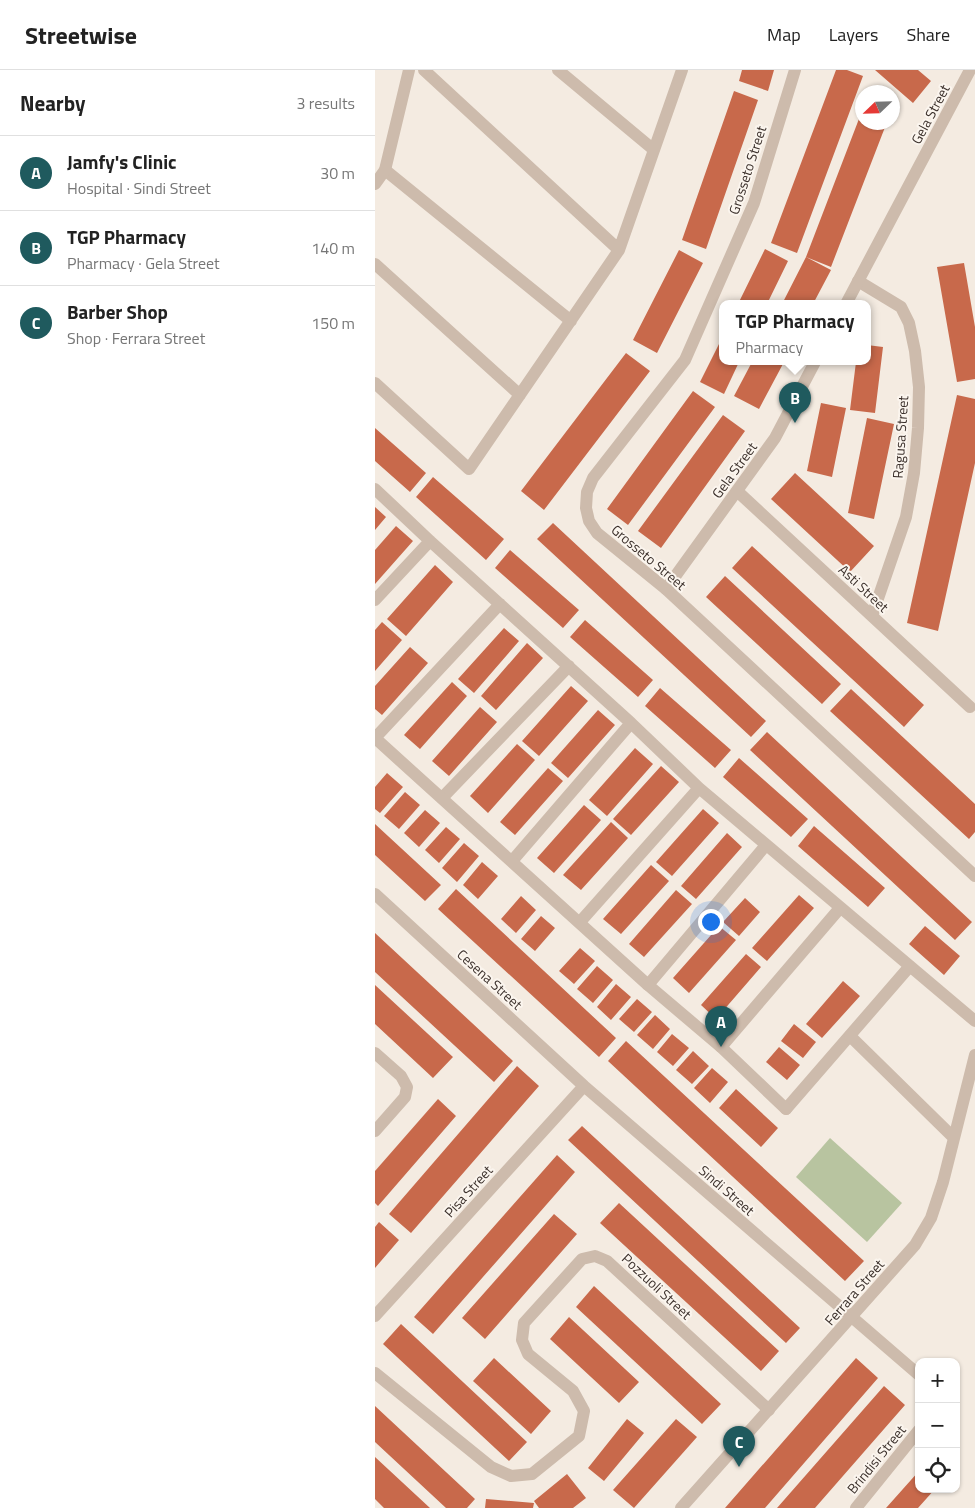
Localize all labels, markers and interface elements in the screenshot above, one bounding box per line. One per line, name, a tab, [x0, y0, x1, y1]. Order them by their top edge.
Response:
text: Streetwise	[25, 17, 137, 53]
text: Map	[767, 21, 801, 48]
text: Layers	[829, 21, 878, 48]
text: Share	[906, 21, 950, 48]
street label: Gela Street	[905, 80, 955, 148]
north arrow	[855, 85, 900, 130]
text: Nearby	[20, 87, 85, 119]
text: 3 results	[296, 91, 355, 115]
street label: Grosseto Street	[723, 123, 771, 217]
text: Jamfy's Clinic	[67, 147, 177, 176]
text: A	[31, 161, 41, 185]
text: 30 m	[320, 161, 355, 185]
text: Hospital · Sindi Street	[67, 176, 211, 200]
text: TGP Pharmacy	[67, 222, 186, 251]
text: B	[31, 236, 41, 260]
text: 140 m	[311, 236, 355, 260]
text: Pharmacy · Gela Street	[67, 251, 220, 275]
text: Barber Shop	[67, 297, 168, 326]
popup	[719, 300, 871, 365]
text: TGP Pharmacy	[736, 306, 854, 335]
text: C	[32, 311, 40, 335]
text: 150 m	[311, 311, 355, 335]
text: Shop · Ferrara Street	[67, 326, 205, 350]
text: Pharmacy	[736, 335, 803, 359]
pin: B	[779, 382, 811, 423]
street label: Ragusa Street	[887, 395, 913, 479]
street label: Gela Street	[706, 437, 762, 503]
street label: Grosseto Street	[607, 519, 691, 595]
street label: Asti Street	[834, 559, 894, 617]
your location	[698, 909, 724, 935]
street label: Cesena Street	[453, 944, 527, 1014]
pin: A	[705, 1006, 737, 1047]
street label: Pisa Street	[439, 1160, 497, 1222]
street label: Sindi Street	[695, 1160, 760, 1220]
street label: Pozzuoli Street	[617, 1248, 697, 1324]
street label: Ferrara Street	[819, 1254, 889, 1330]
map controls	[915, 1358, 960, 1493]
button: +	[915, 1358, 960, 1403]
button: −	[915, 1403, 960, 1448]
street label: Brindisi Street	[842, 1420, 910, 1498]
pin: C	[723, 1426, 755, 1467]
button: locate	[915, 1448, 960, 1493]

